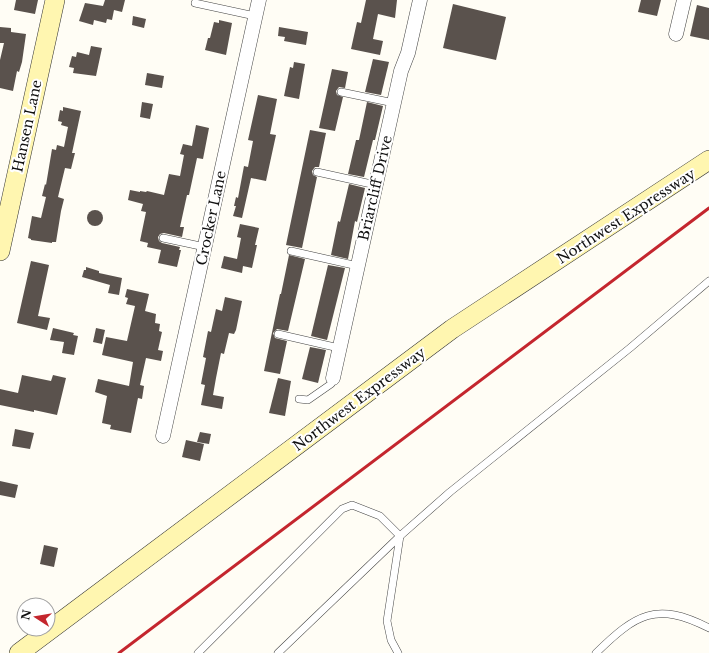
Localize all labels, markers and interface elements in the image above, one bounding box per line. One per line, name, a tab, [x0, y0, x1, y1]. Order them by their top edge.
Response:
street label: Hansen Lane	[8, 78, 46, 174]
street label: Briarcliff Drive	[354, 134, 396, 242]
street label: Northwest Expressway	[553, 164, 699, 268]
street label: Crocker Lane	[192, 169, 230, 267]
street label: Northwest Expressway	[289, 343, 429, 455]
north arrow	[16, 597, 56, 637]
text: N	[18, 608, 34, 621]

